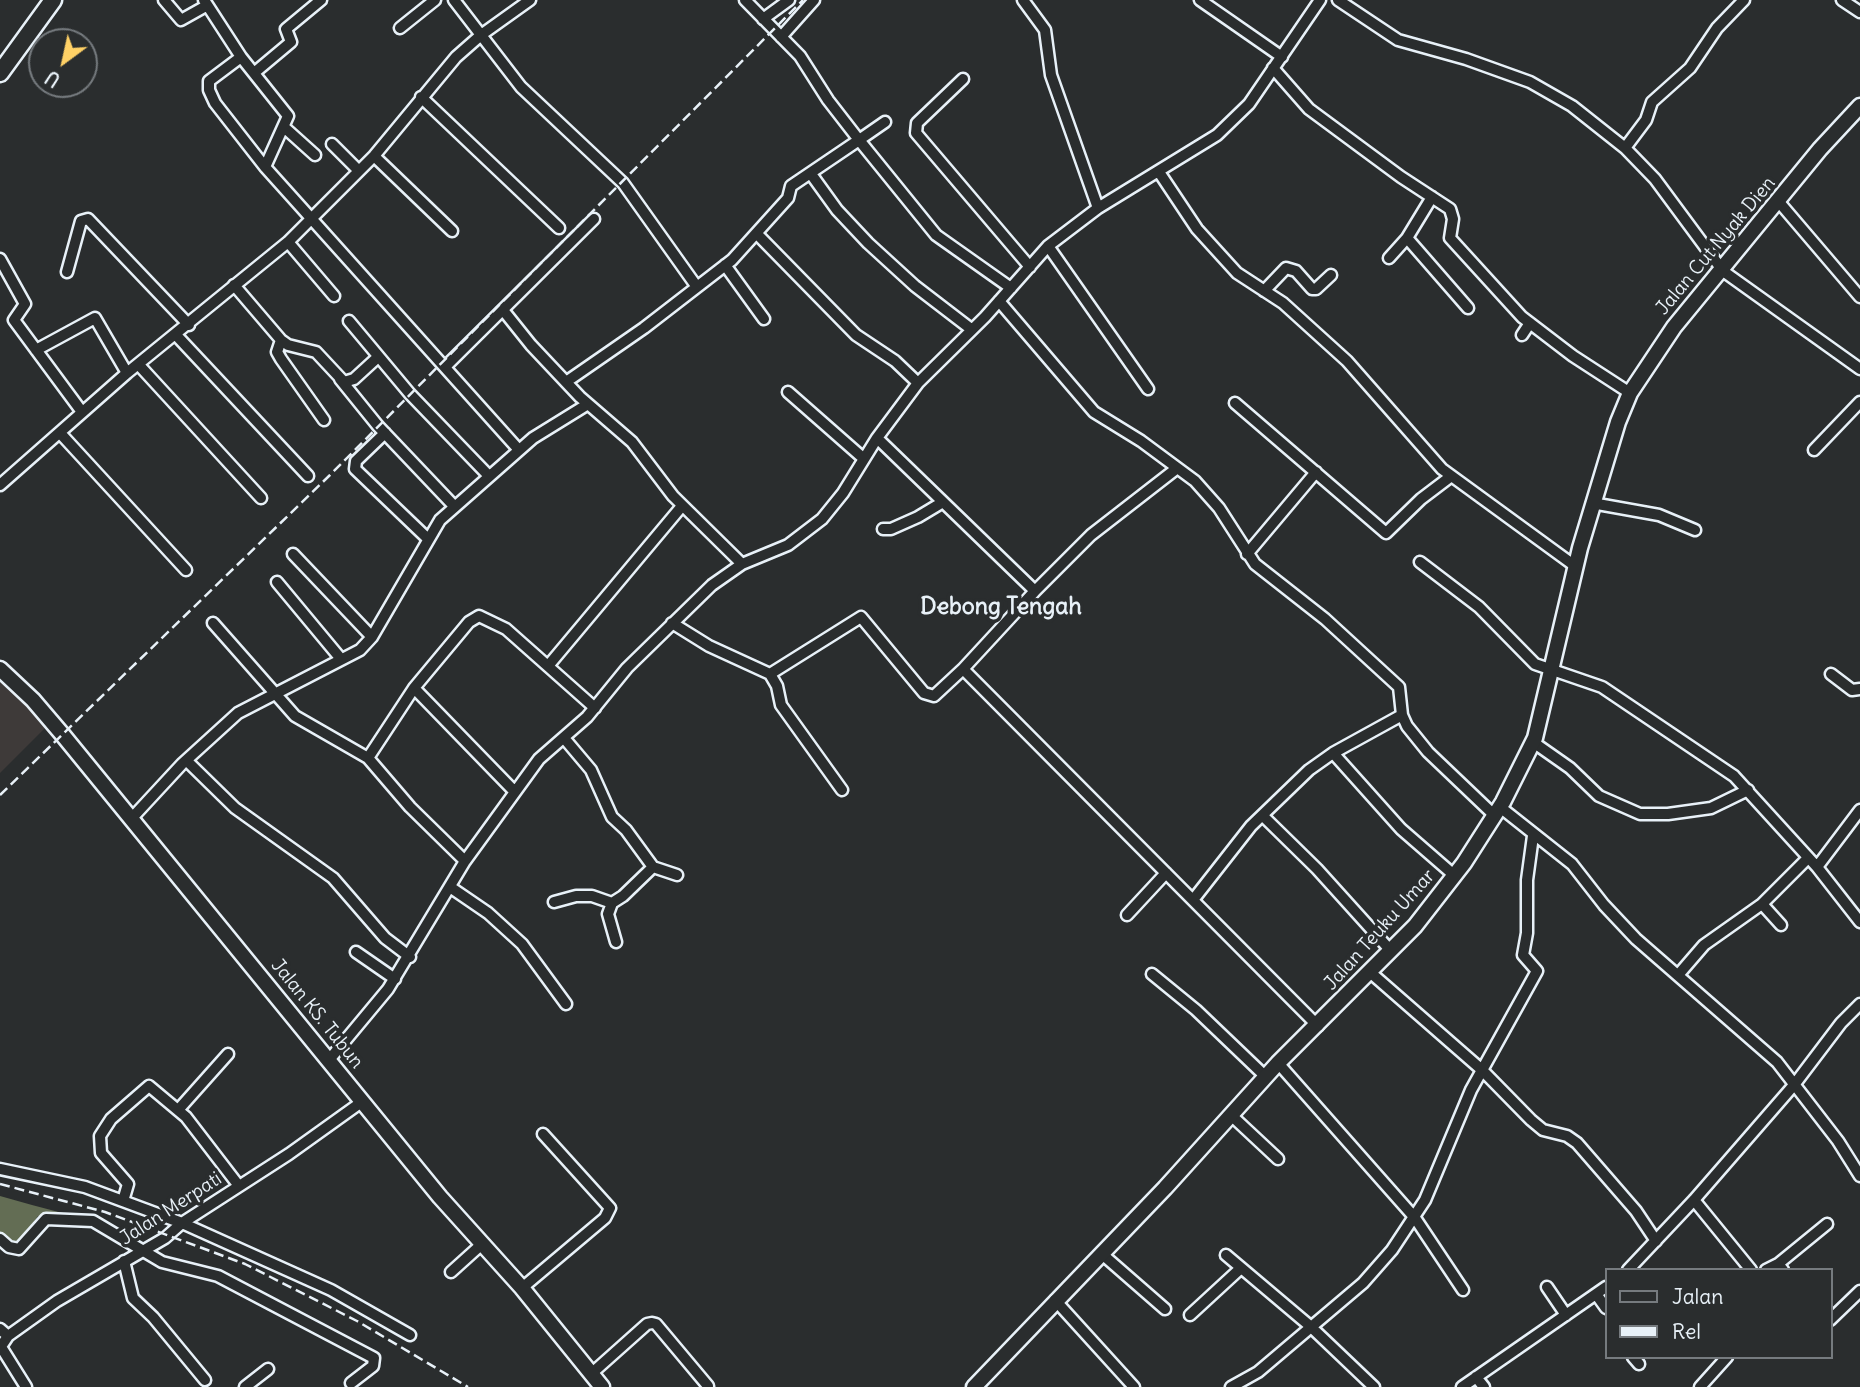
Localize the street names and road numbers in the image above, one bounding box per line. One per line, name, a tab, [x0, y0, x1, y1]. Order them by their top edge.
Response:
street label: Jalan Cut Nyak Dien	[1652, 172, 1780, 320]
street label: Jalan Teuku Umar	[1320, 865, 1440, 995]
street label: Jalan KS. Tubun	[266, 955, 368, 1073]
street label: Jalan Merpati	[116, 1168, 226, 1250]

